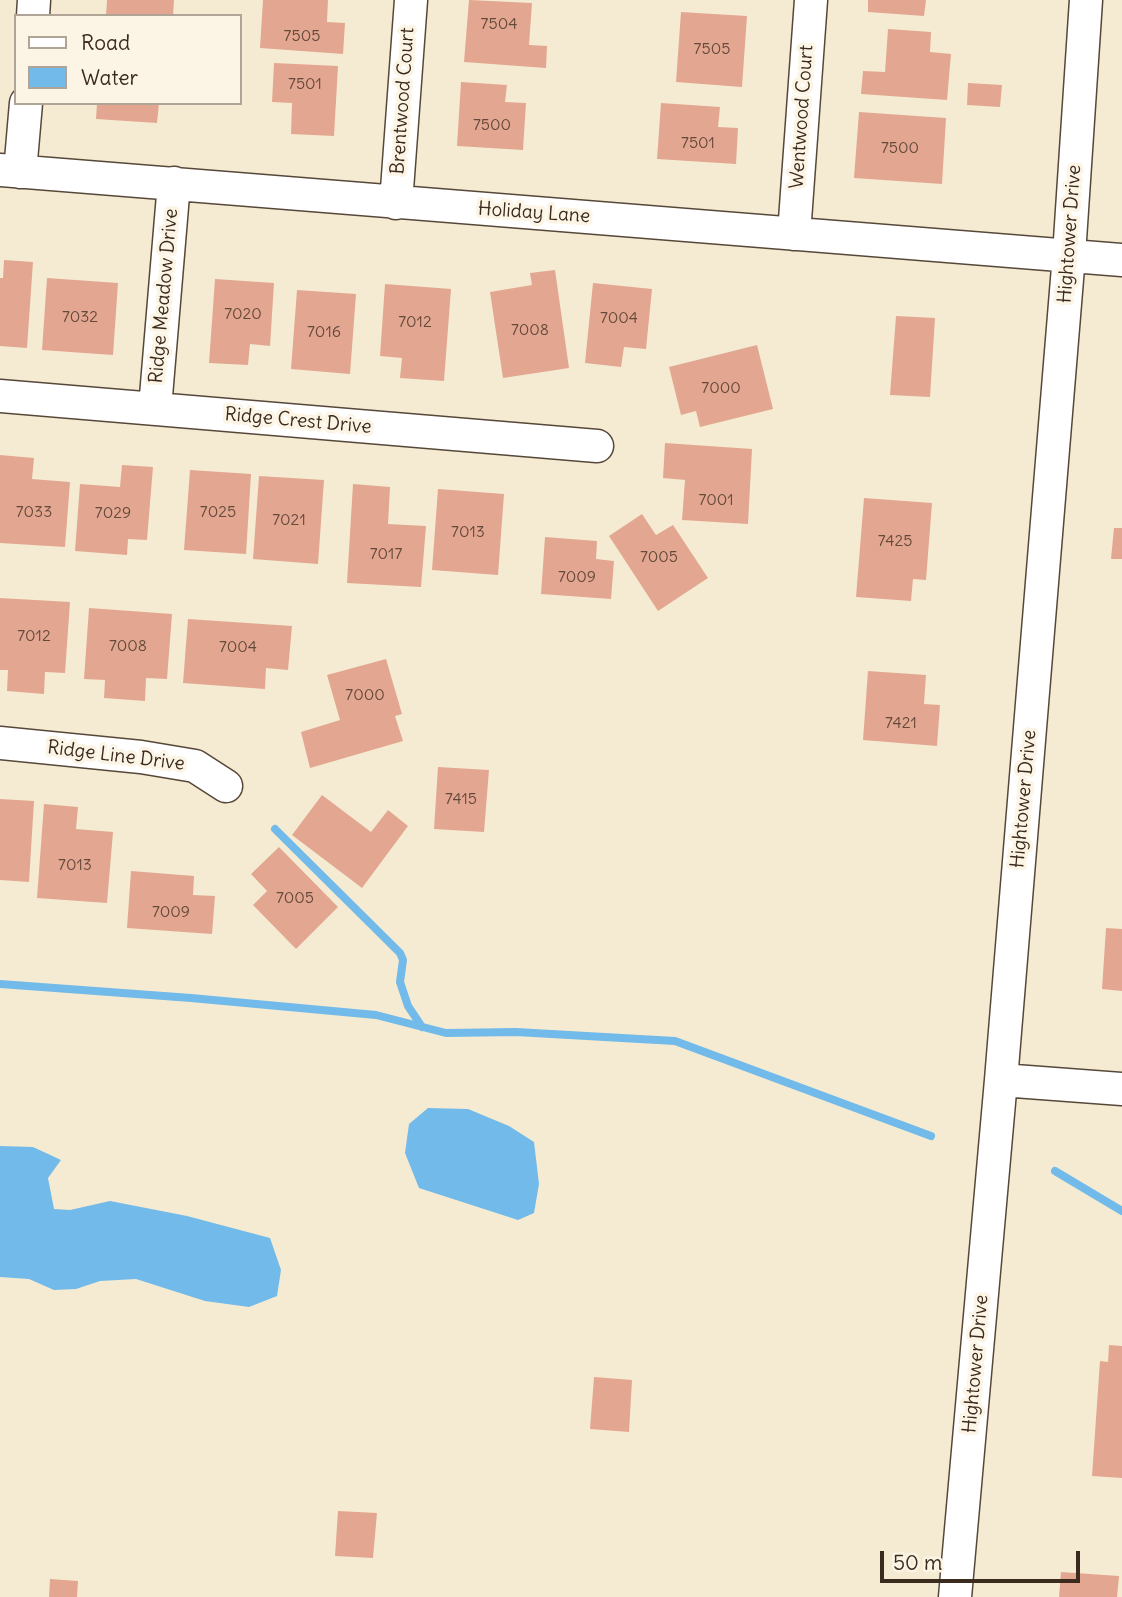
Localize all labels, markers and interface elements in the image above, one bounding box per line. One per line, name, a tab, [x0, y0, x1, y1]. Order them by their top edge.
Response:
legend	[14, 14, 242, 105]
house number: 7504	[481, 14, 517, 34]
house number: 7505	[284, 26, 320, 46]
street label: Brentwood Court	[386, 27, 420, 175]
text: Road	[81, 29, 130, 56]
house number: 7505	[694, 39, 730, 59]
street label: Wentwood Court	[786, 44, 818, 190]
text: Water	[81, 64, 138, 91]
house number: 7501	[288, 74, 322, 94]
house number: 7500	[473, 115, 511, 135]
house number: 7501	[681, 133, 715, 153]
house number: 7500	[881, 138, 919, 158]
street label: Hightower Drive	[1054, 164, 1086, 304]
street label: Holiday Lane	[477, 198, 591, 228]
street label: Ridge Meadow Drive	[145, 208, 183, 384]
house number: 7020	[224, 304, 262, 324]
house number: 7032	[62, 307, 98, 327]
house number: 7004	[600, 308, 638, 328]
house number: 7012	[398, 312, 432, 332]
house number: 7008	[511, 320, 549, 340]
house number: 7016	[307, 322, 341, 342]
house number: 7000	[701, 378, 741, 398]
street label: Ridge Crest Drive	[224, 403, 372, 439]
house number: 7001	[698, 490, 734, 510]
house number: 7033	[16, 502, 52, 522]
house number: 7025	[200, 502, 236, 522]
house number: 7029	[95, 503, 131, 523]
house number: 7021	[272, 510, 306, 530]
house number: 7013	[451, 522, 485, 542]
house number: 7425	[878, 531, 912, 551]
house number: 7017	[370, 544, 402, 564]
house number: 7005	[640, 547, 678, 567]
house number: 7009	[558, 567, 596, 587]
house number: 7012	[17, 626, 51, 646]
house number: 7008	[109, 636, 147, 656]
house number: 7004	[219, 637, 257, 657]
house number: 7000	[345, 685, 385, 705]
house number: 7421	[885, 713, 917, 733]
street label: Hightower Drive	[1007, 729, 1041, 869]
street label: Ridge Line Drive	[46, 736, 186, 776]
house number: 7415	[445, 789, 477, 809]
house number: 7013	[58, 855, 92, 875]
house number: 7005	[276, 888, 314, 908]
house number: 7009	[152, 902, 190, 922]
street label: Hightower Drive	[959, 1294, 993, 1434]
scale bar	[884, 1538, 1084, 1582]
text: 50 m	[893, 1549, 942, 1576]

